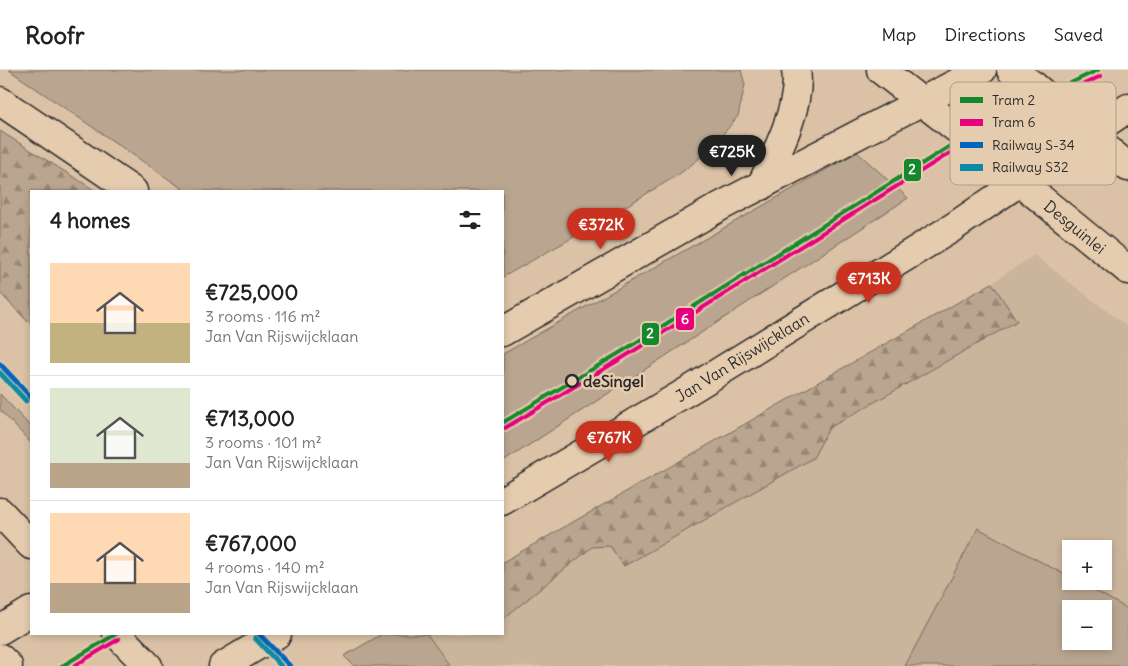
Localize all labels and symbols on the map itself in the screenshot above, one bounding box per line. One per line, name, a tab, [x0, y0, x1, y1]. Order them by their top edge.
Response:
legend	[950, 82, 1116, 185]
text: Tram 2	[992, 91, 1036, 109]
text: Tram 6	[992, 113, 1036, 131]
pin: €725K	[697, 134, 767, 177]
text: Railway S-34	[992, 136, 1075, 154]
line badge: 2	[903, 158, 922, 182]
text: Railway S32	[992, 158, 1069, 176]
text: 2	[908, 160, 916, 178]
street label: Desguinlei	[1040, 196, 1110, 258]
pin: €372K	[566, 208, 636, 250]
pin: €713K	[834, 262, 904, 304]
line badge: 6	[675, 307, 695, 331]
street label: Jan Van Rijswijcklaan	[672, 308, 812, 406]
text: 6	[681, 310, 689, 328]
line badge: 2	[641, 322, 660, 346]
text: 2	[646, 324, 654, 342]
place label: deSingel	[583, 371, 644, 392]
marker: deSingel	[565, 374, 579, 388]
pin: €767K	[574, 420, 644, 463]

